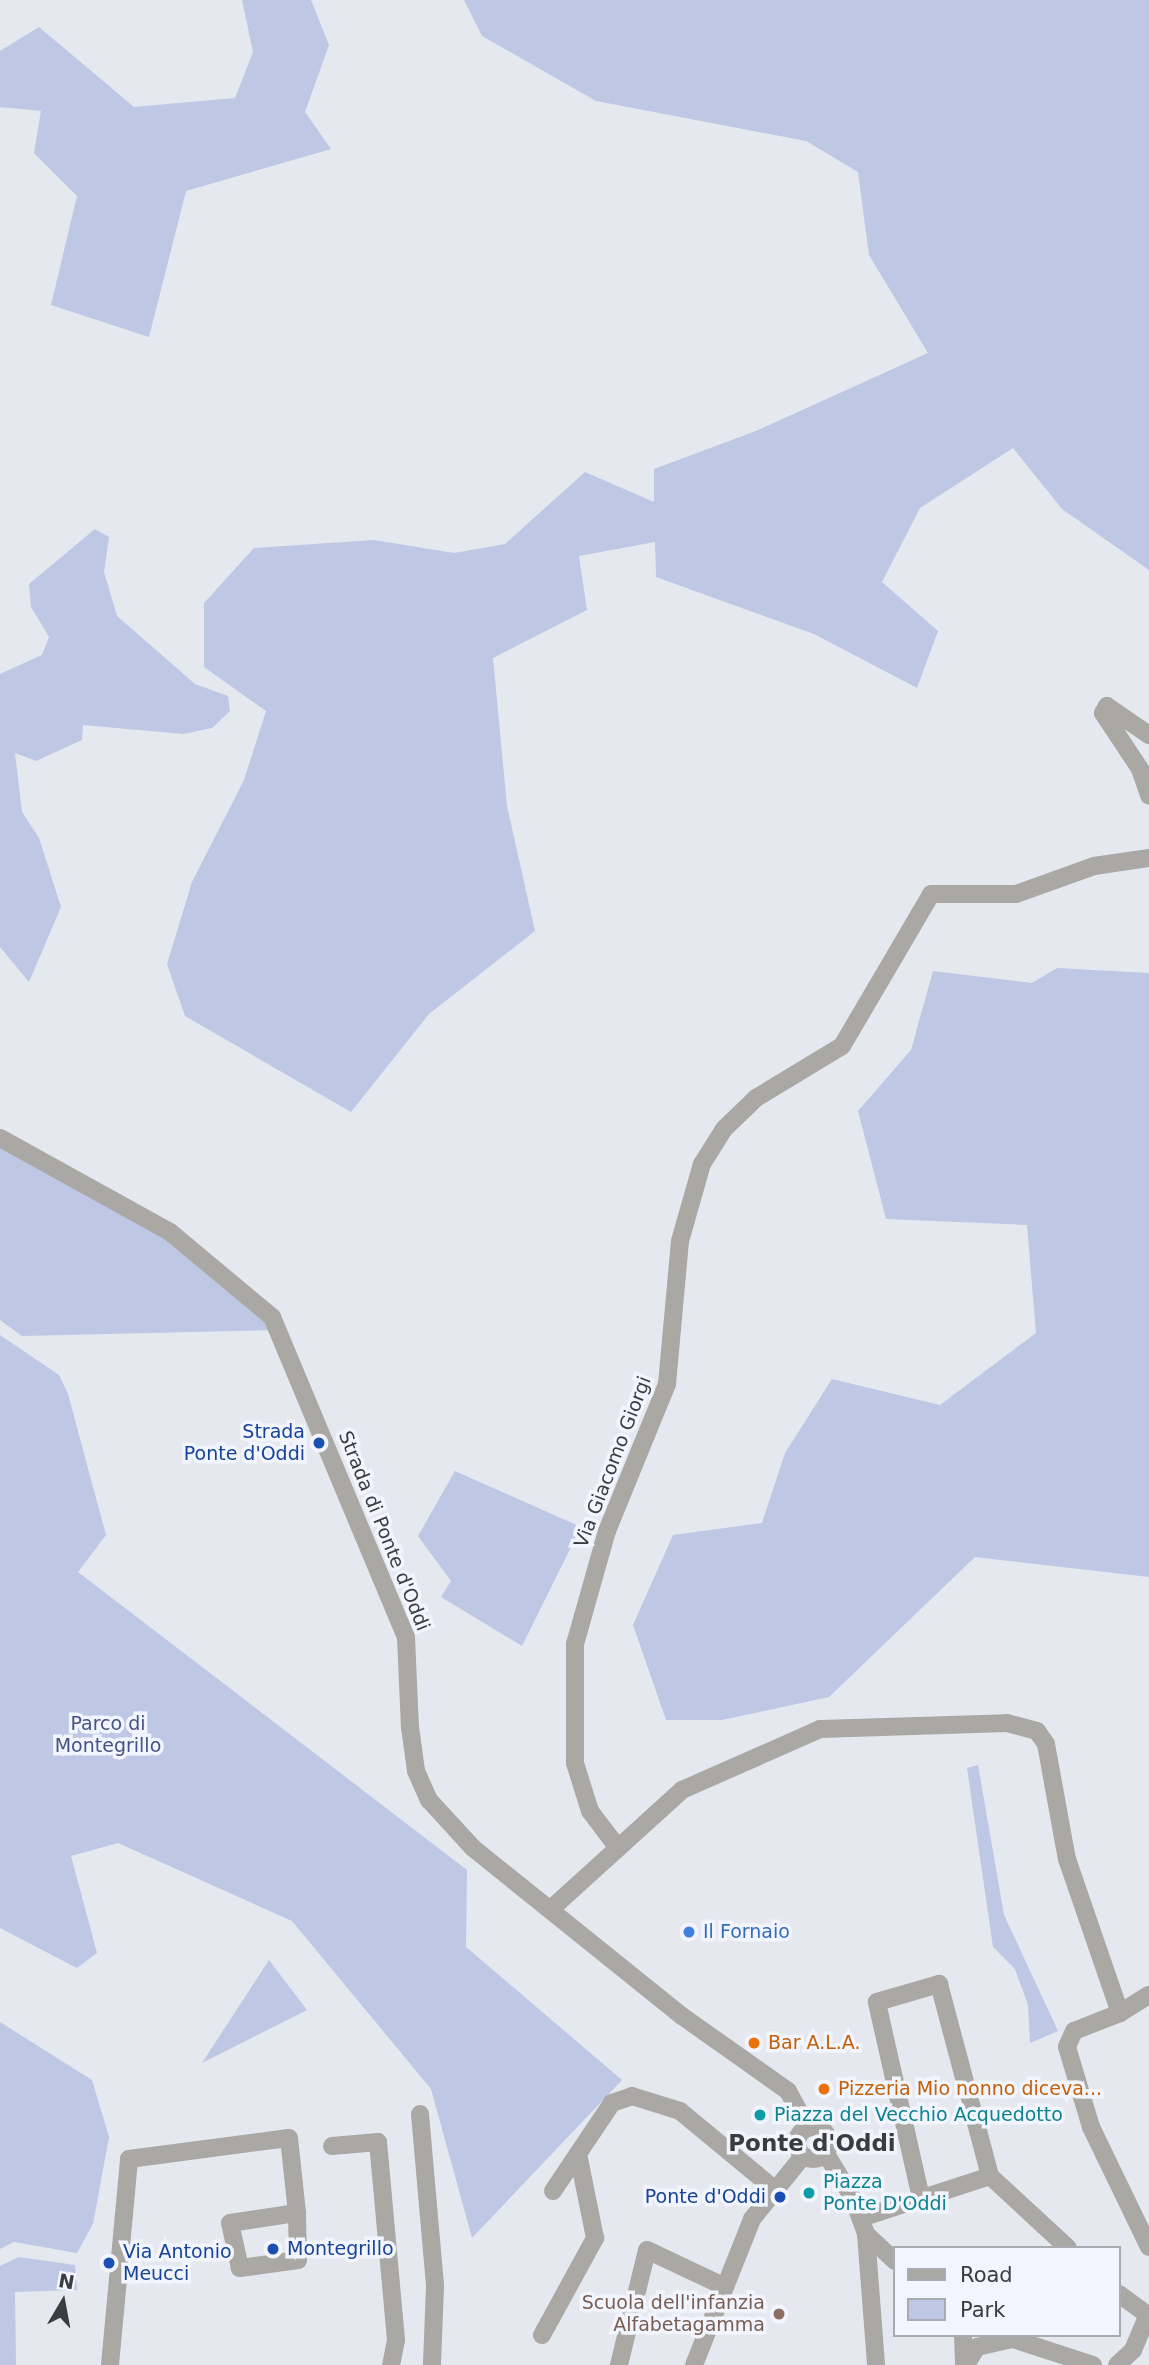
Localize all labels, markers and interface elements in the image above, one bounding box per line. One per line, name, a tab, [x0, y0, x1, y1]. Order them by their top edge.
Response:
street label: Via Giacomo Giorgi	[570, 1373, 656, 1551]
place label: Strada Ponte d'Oddi	[184, 1421, 305, 1465]
street label: Strada di Ponte d'Oddi	[333, 1428, 435, 1634]
marker: Strada Ponte d'Oddi	[311, 1435, 327, 1451]
park label: Parco di Montegrillo	[55, 1713, 161, 1757]
place label: Il Fornaio	[703, 1921, 790, 1943]
marker: Il Fornaio	[681, 1924, 697, 1940]
place label: Bar A.L.A.	[768, 2032, 861, 2054]
marker: Bar A.L.A.	[746, 2035, 762, 2051]
place label: Pizzeria Mio nonno diceva...	[838, 2078, 1102, 2100]
marker: Pizzeria Mio nonno diceva...	[816, 2081, 832, 2097]
place label: Piazza del Vecchio Acquedotto	[774, 2104, 1063, 2126]
marker: Piazza del Vecchio Acquedotto	[752, 2107, 768, 2123]
district label: Ponte d'Oddi	[728, 2129, 896, 2157]
place label: Piazza Ponte D'Oddi	[823, 2171, 947, 2215]
marker: Piazza Ponte D'Oddi	[801, 2185, 817, 2201]
place label: Ponte d'Oddi	[645, 2186, 766, 2208]
marker: Ponte d'Oddi	[772, 2189, 788, 2205]
place label: Montegrillo	[287, 2238, 394, 2260]
place label: Via Antonio Meucci	[123, 2241, 232, 2285]
marker: Montegrillo	[265, 2241, 281, 2257]
legend	[894, 2246, 1121, 2337]
marker: Via Antonio Meucci	[101, 2255, 117, 2271]
text: Road	[960, 2263, 1013, 2287]
north arrow	[28, 2267, 98, 2337]
text: N	[57, 2269, 76, 2294]
place label: Scuola dell'infanzia Alfabetagamma	[582, 2292, 765, 2336]
text: Park	[960, 2298, 1005, 2322]
marker: Scuola dell'infanzia Alfabetagamma	[771, 2306, 787, 2322]

